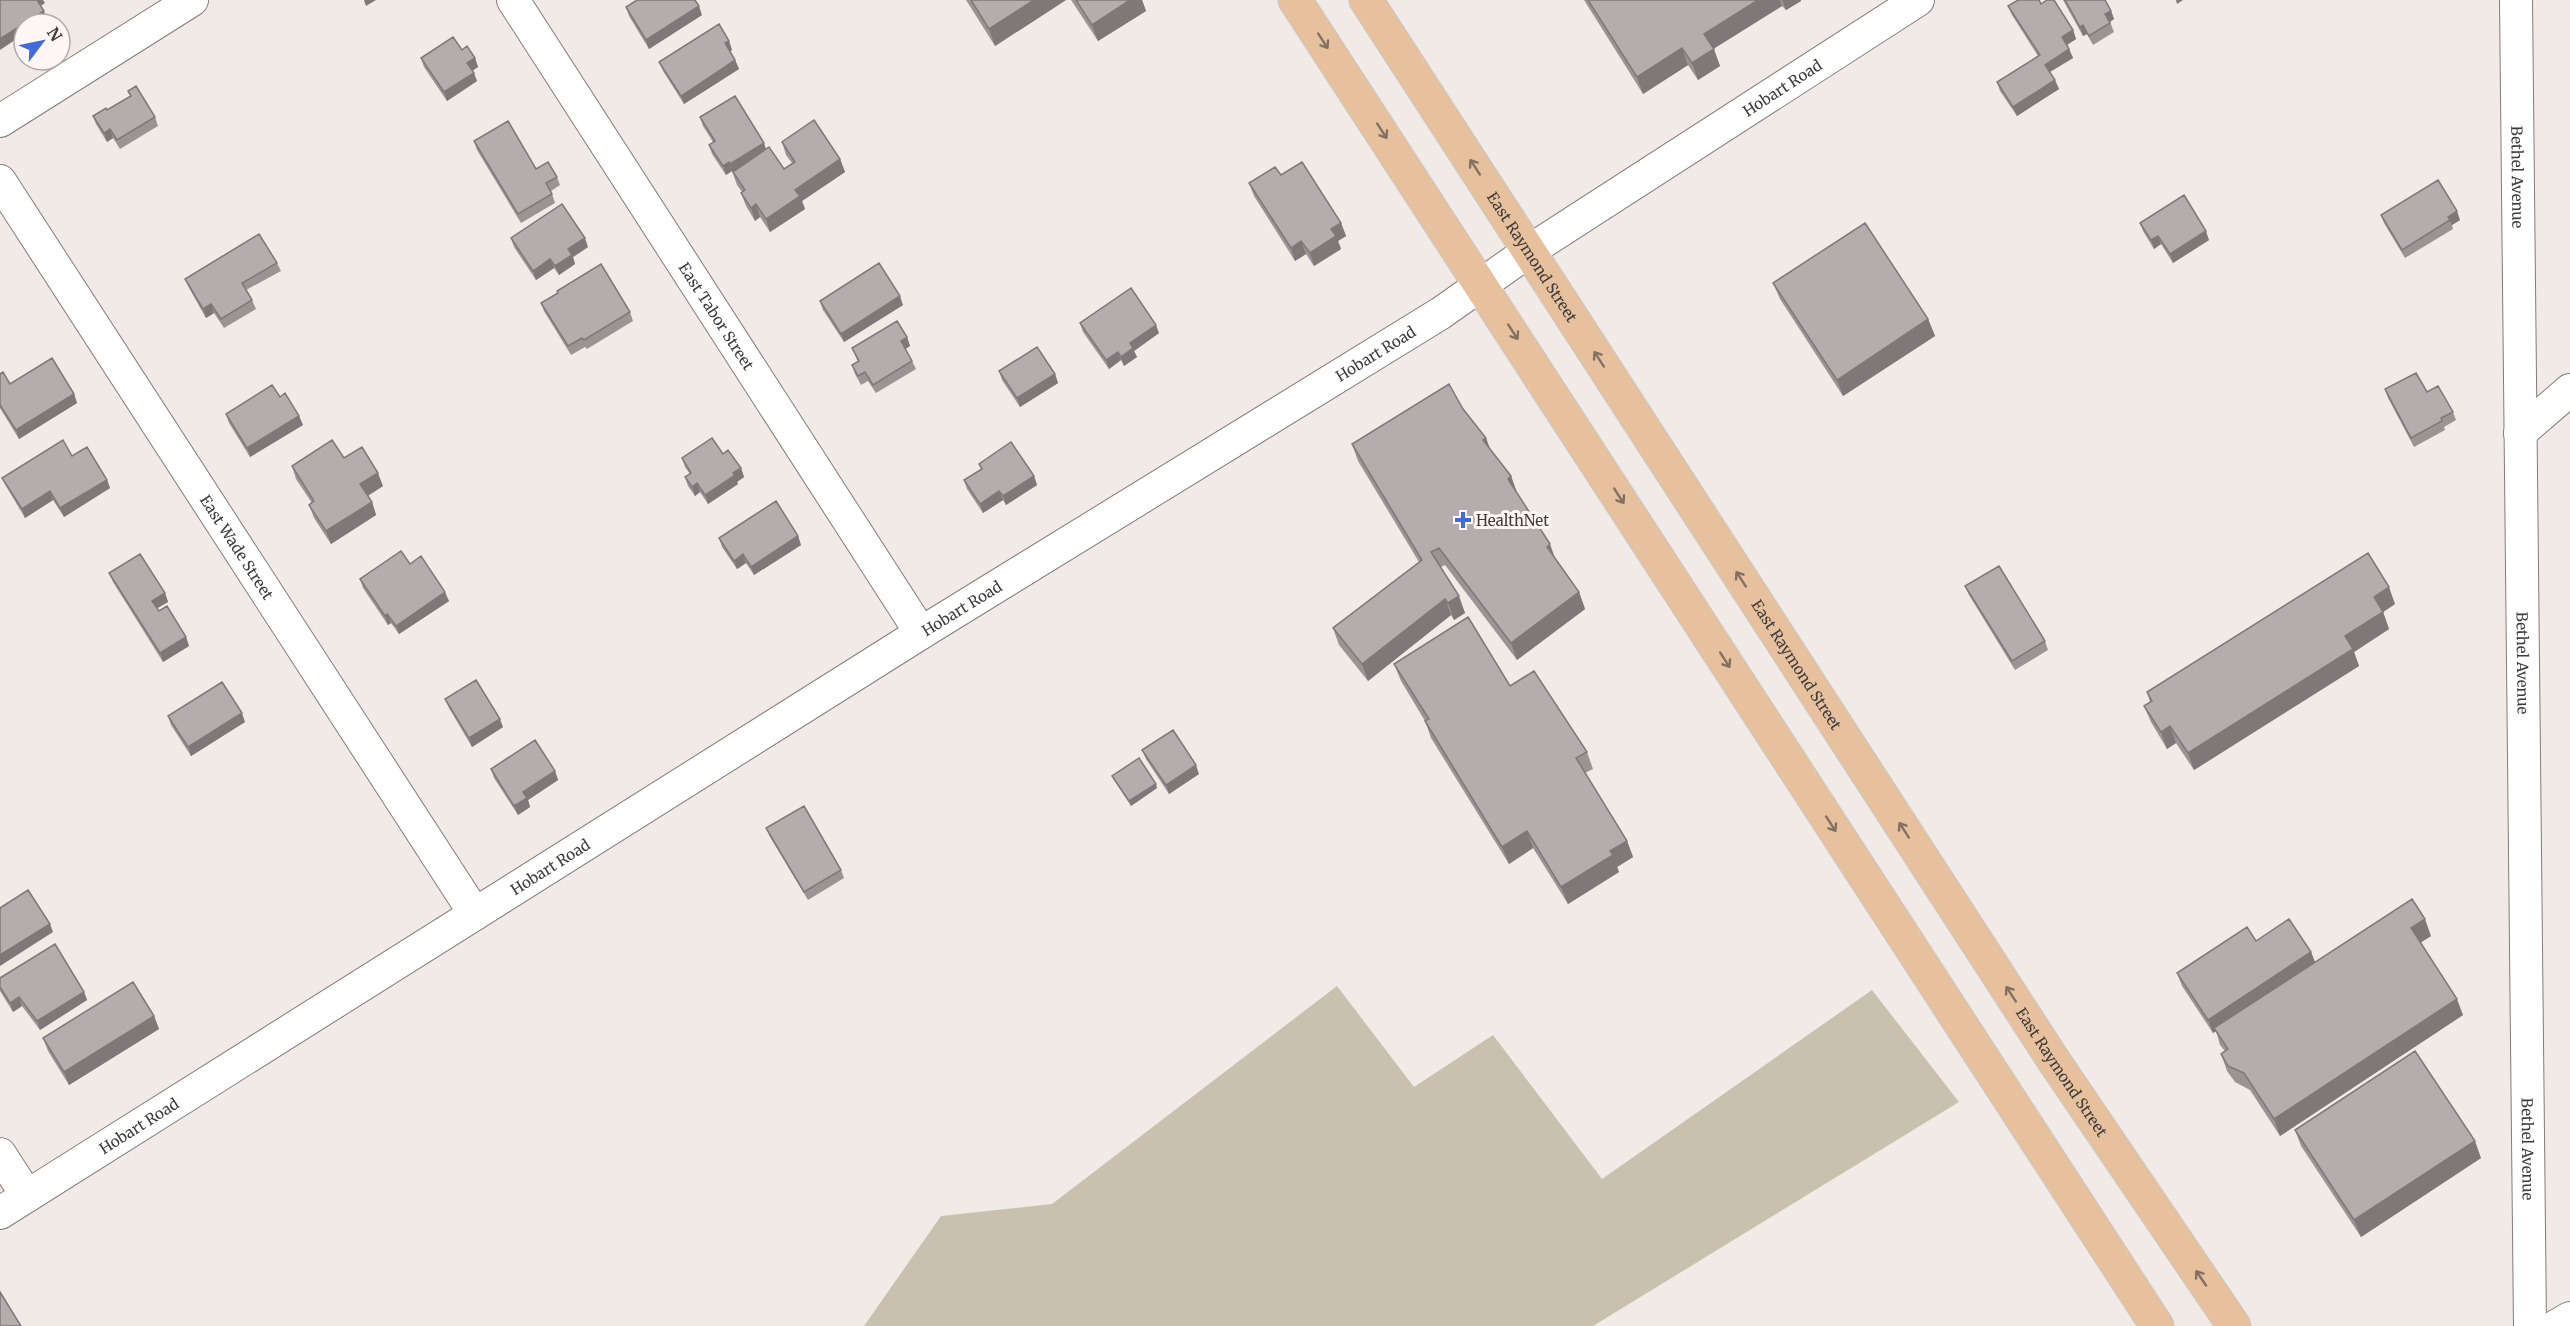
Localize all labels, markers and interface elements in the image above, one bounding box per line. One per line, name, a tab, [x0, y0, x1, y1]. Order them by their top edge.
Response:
north arrow	[12, 12, 72, 72]
text: N	[43, 23, 67, 45]
one-way arrow	[1317, 32, 1329, 49]
street label: Hobart Road	[1739, 55, 1825, 120]
one-way arrow	[1376, 122, 1388, 139]
street label: Bethel Avenue	[2508, 126, 2528, 229]
one-way arrow	[1468, 158, 1481, 175]
street label: East Raymond Street	[1483, 188, 1582, 325]
street label: East Tabor Street	[675, 259, 758, 374]
street label: Hobart Road	[1332, 322, 1419, 385]
one-way arrow	[1508, 323, 1520, 340]
one-way arrow	[1592, 351, 1604, 368]
one-way arrow	[1613, 487, 1625, 504]
street label: East Wade Street	[196, 491, 278, 603]
marker: HealthNet	[1454, 511, 1472, 529]
place label: HealthNet	[1476, 511, 1549, 530]
one-way arrow	[1734, 571, 1746, 588]
street label: Hobart Road	[918, 576, 1005, 640]
street label: East Raymond Street	[1748, 596, 1846, 733]
street label: Bethel Avenue	[2513, 612, 2533, 715]
one-way arrow	[1719, 651, 1731, 668]
one-way arrow	[1824, 815, 1837, 832]
one-way arrow	[1898, 822, 1910, 839]
street label: Hobart Road	[507, 834, 593, 899]
one-way arrow	[2004, 986, 2016, 1003]
street label: East Raymond Street	[2012, 1004, 2112, 1140]
street label: Hobart Road	[95, 1093, 182, 1158]
street label: Bethel Avenue	[2518, 1097, 2538, 1201]
one-way arrow	[2195, 1269, 2208, 1286]

